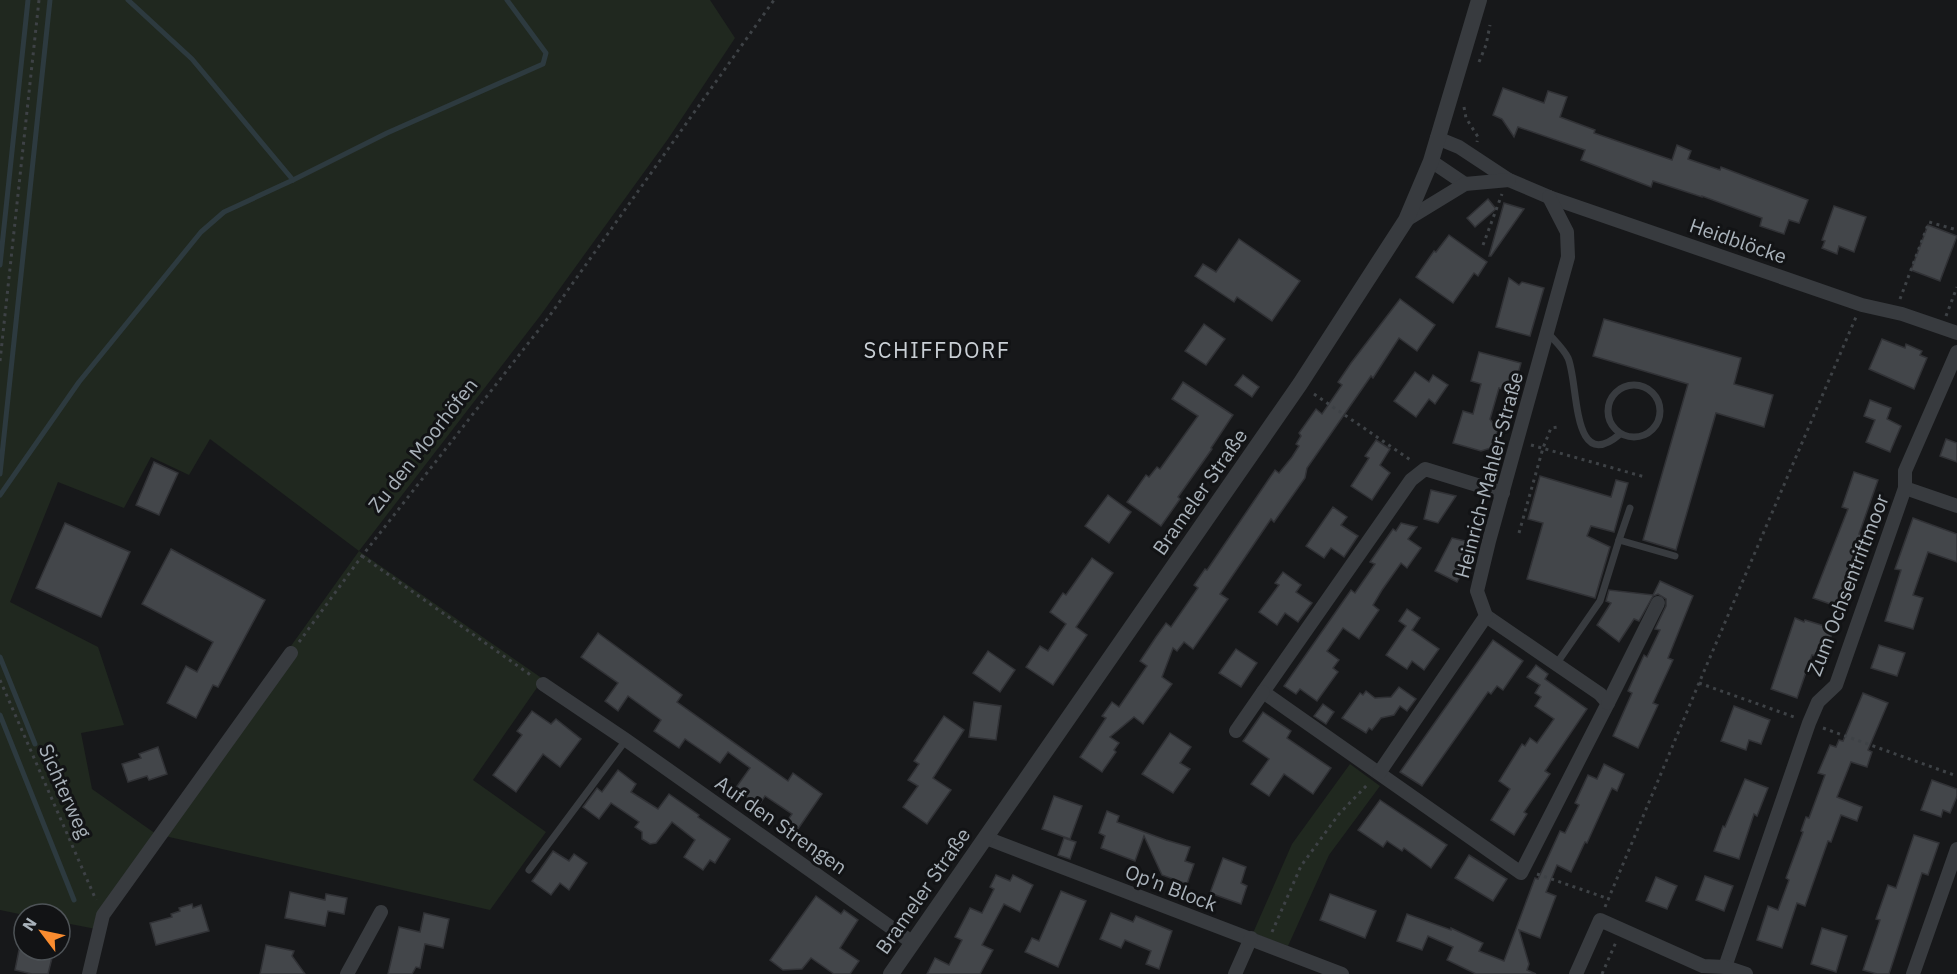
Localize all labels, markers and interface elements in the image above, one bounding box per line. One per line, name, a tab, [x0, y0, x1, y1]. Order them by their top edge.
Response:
street label: Heidblöcke	[1686, 211, 1790, 270]
district label: SCHIFFDORF	[863, 335, 1011, 364]
street label: Heinrich-Mahler-Straße	[1448, 369, 1529, 581]
street label: Zu den Moorhöfen	[362, 372, 484, 517]
street label: Brameler Straße	[1146, 423, 1253, 560]
street label: Zum Ochsentriftmoor	[1800, 490, 1895, 680]
street label: Sichterweg	[33, 740, 98, 842]
street label: Auf den Strengen	[710, 769, 853, 880]
street label: Brameler Straße	[869, 822, 976, 959]
street label: Op'n Block	[1121, 858, 1222, 918]
north arrow	[12, 902, 72, 962]
text: N	[18, 914, 41, 934]

